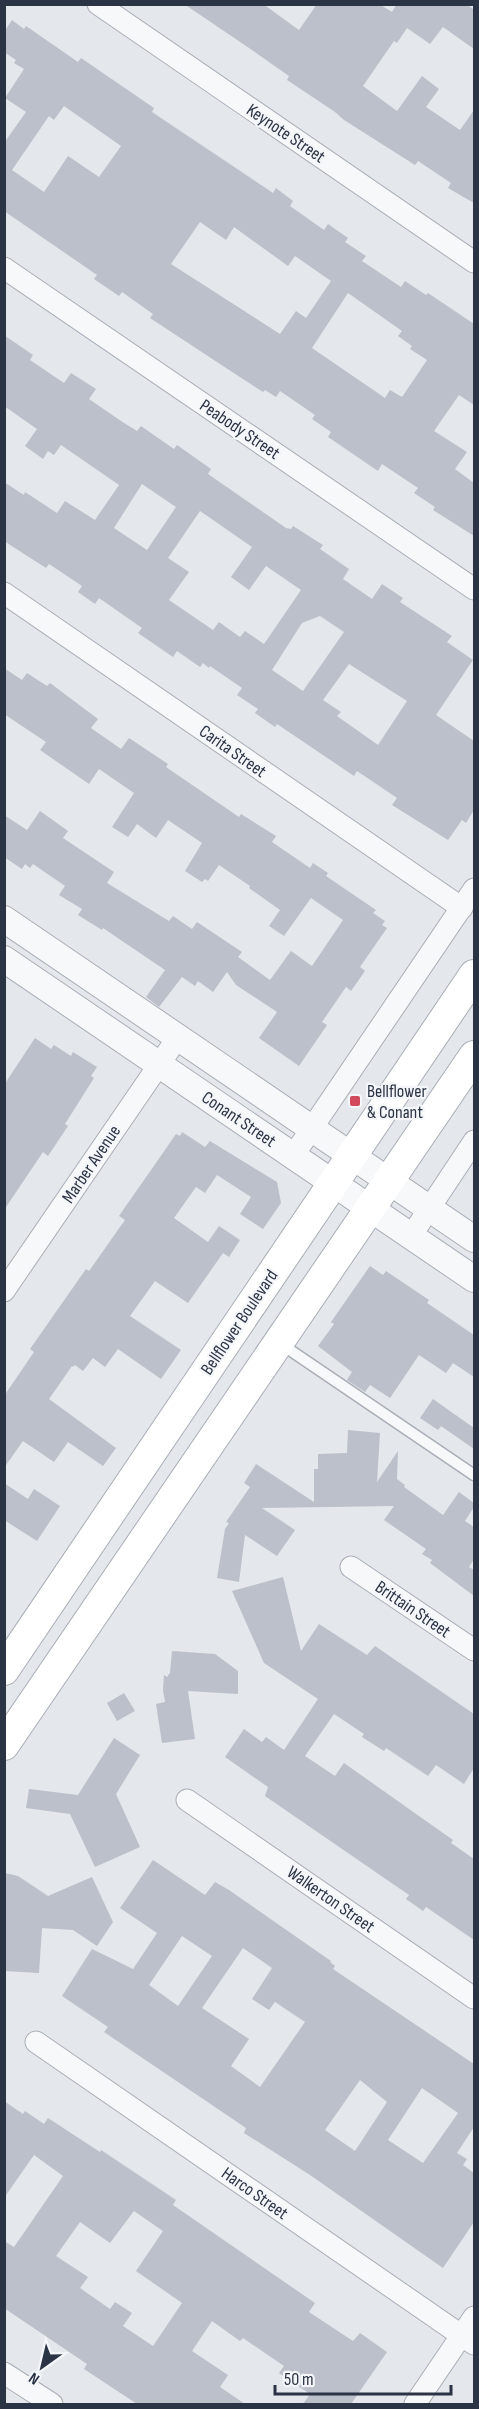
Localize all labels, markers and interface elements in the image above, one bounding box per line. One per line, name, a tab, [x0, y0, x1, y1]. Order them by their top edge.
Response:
street label: Keynote Street	[242, 99, 330, 168]
street label: Peabody Street	[196, 395, 284, 464]
street label: Carita Street	[195, 721, 271, 782]
place label: Bellflower & Conant	[367, 1081, 427, 1123]
street label: Conant Street	[198, 1087, 280, 1152]
marker: Bellflower & Conant	[348, 1094, 362, 1108]
street label: Marber Avenue	[58, 1121, 125, 1207]
street label: Bellflower Boulevard	[197, 1266, 282, 1379]
street label: Brittain Street	[371, 1577, 455, 1643]
street label: Walkerton Street	[283, 1862, 379, 1938]
street label: Harco Street	[217, 2163, 292, 2224]
north arrow	[12, 2337, 72, 2397]
scale bar	[275, 2358, 450, 2396]
text: N	[26, 2368, 43, 2388]
text: 50 m	[284, 2369, 314, 2390]

